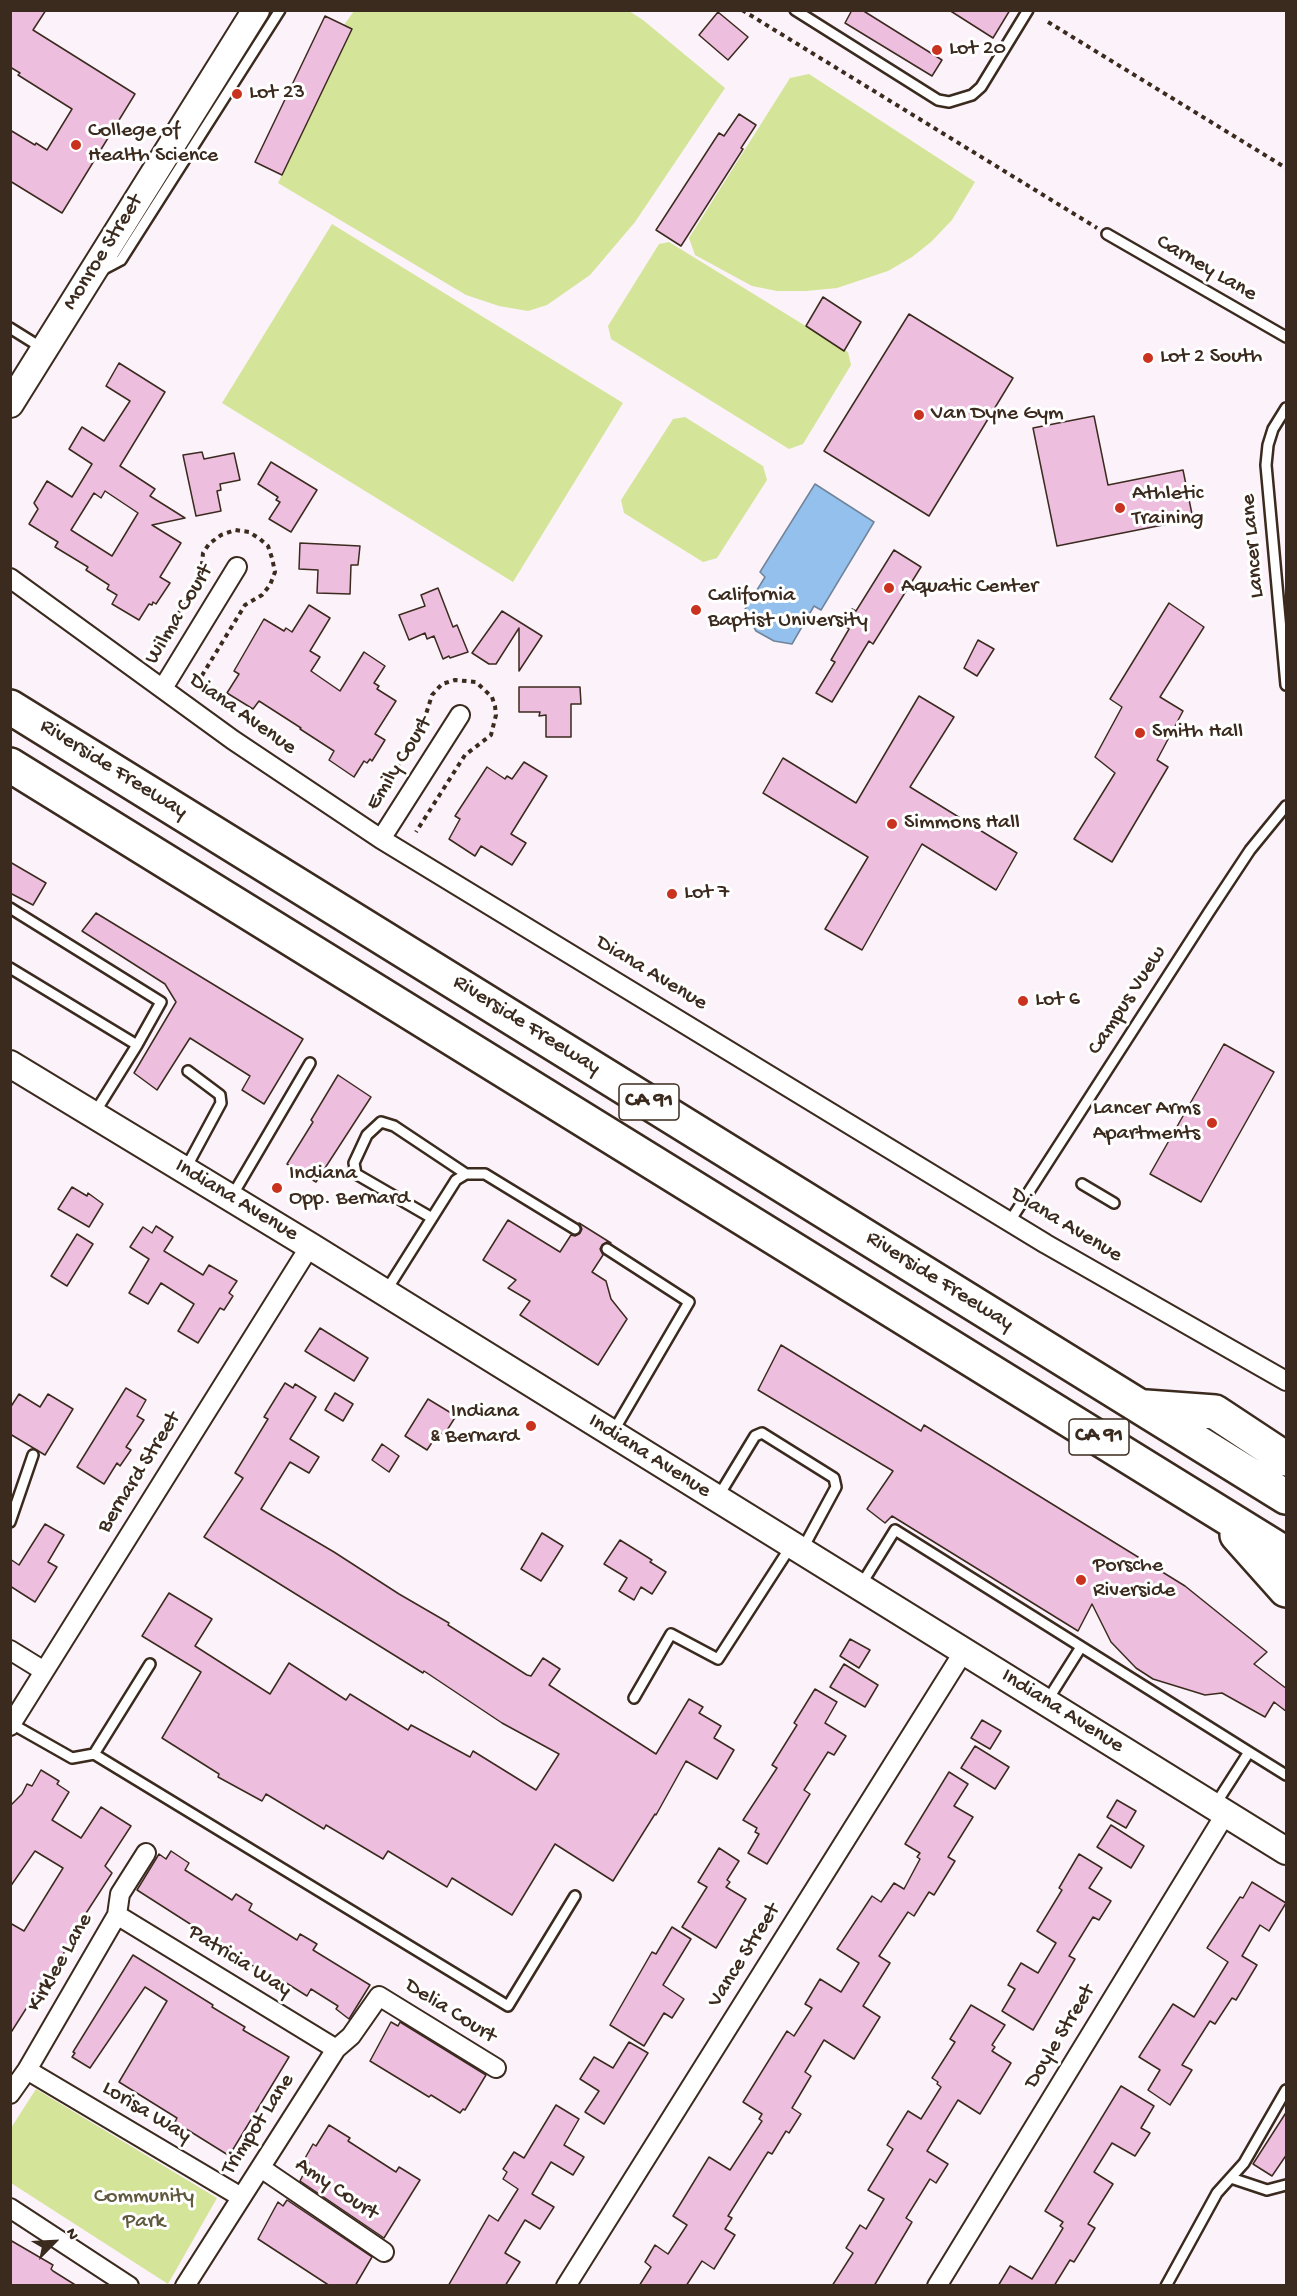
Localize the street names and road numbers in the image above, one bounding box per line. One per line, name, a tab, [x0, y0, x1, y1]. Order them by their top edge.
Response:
street label: Monroe Street	[58, 190, 150, 316]
street label: Carney Lane	[1151, 230, 1261, 308]
street label: Lancer Lane	[1236, 493, 1272, 599]
street label: Wilma Court	[140, 560, 220, 670]
street label: Diana Avenue	[183, 668, 301, 762]
street label: Emily Court	[361, 712, 439, 816]
street label: Riverside Freeway	[34, 714, 192, 826]
street label: Diana Avenue	[590, 930, 712, 1018]
street label: Campus Vuew	[1083, 941, 1173, 1061]
street label: Riverside Freeway	[447, 970, 605, 1082]
road number: CA 91	[619, 1084, 679, 1120]
street label: Indiana Avenue	[169, 1154, 303, 1248]
street label: Diana Avenue	[1005, 1182, 1127, 1270]
street label: Riverside Freeway	[860, 1226, 1018, 1338]
street label: Bernard Street	[92, 1408, 188, 1538]
street label: Indiana Avenue	[583, 1409, 715, 1505]
road number: CA 91	[1069, 1419, 1129, 1455]
street label: Indiana Avenue	[996, 1664, 1128, 1760]
street label: Vance Street	[703, 1899, 787, 2013]
street label: Kirklee Lane	[22, 1909, 100, 2017]
street label: Patricia Way	[182, 1920, 296, 2004]
street label: Delia Court	[399, 1973, 501, 2051]
street label: Doyle Street	[1020, 1980, 1102, 2094]
street label: Trimpot Lane	[217, 2070, 301, 2180]
street label: Lorisa Way	[97, 2076, 195, 2150]
street label: Amy Court	[289, 2152, 383, 2228]

